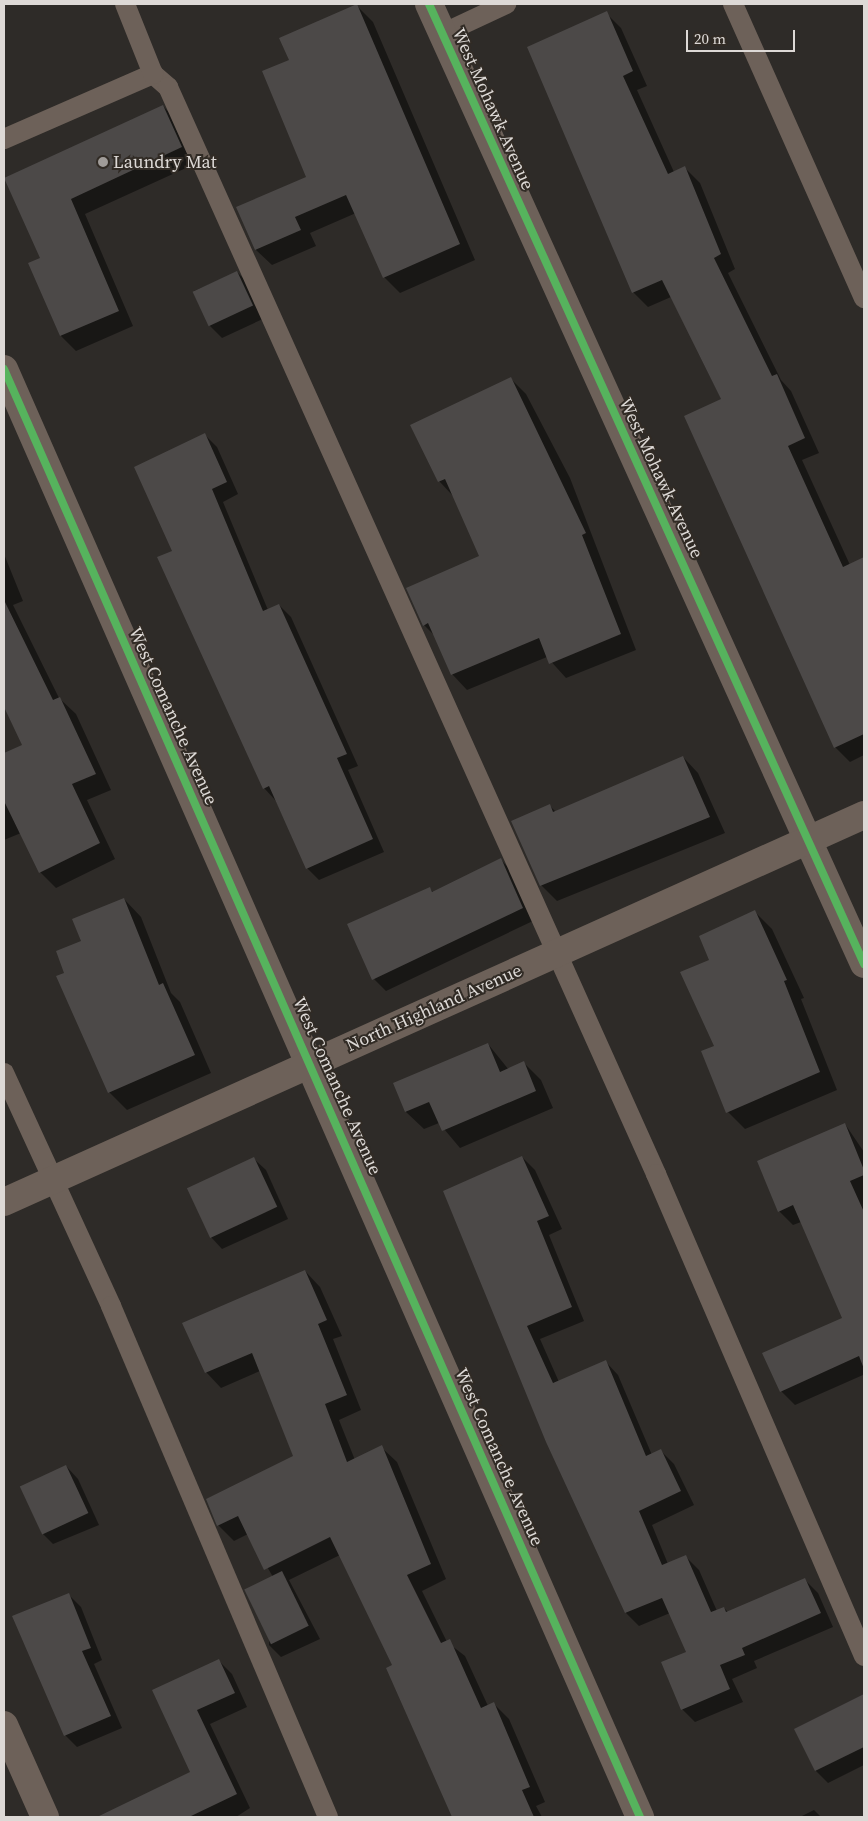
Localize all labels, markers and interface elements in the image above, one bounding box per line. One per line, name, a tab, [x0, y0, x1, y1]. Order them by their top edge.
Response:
scale bar	[688, 20, 797, 52]
street label: West Mohawk Avenue	[448, 25, 538, 193]
text: 20 m	[694, 28, 726, 49]
place label: Laundry Mat	[113, 151, 217, 173]
marker: Laundry Mat	[97, 156, 109, 168]
street label: West Mohawk Avenue	[614, 394, 708, 562]
street label: West Comanche Avenue	[124, 624, 222, 808]
street label: North Highland Avenue	[343, 960, 525, 1056]
street label: West Comanche Avenue	[288, 994, 386, 1178]
street label: West Comanche Avenue	[450, 1365, 548, 1549]

